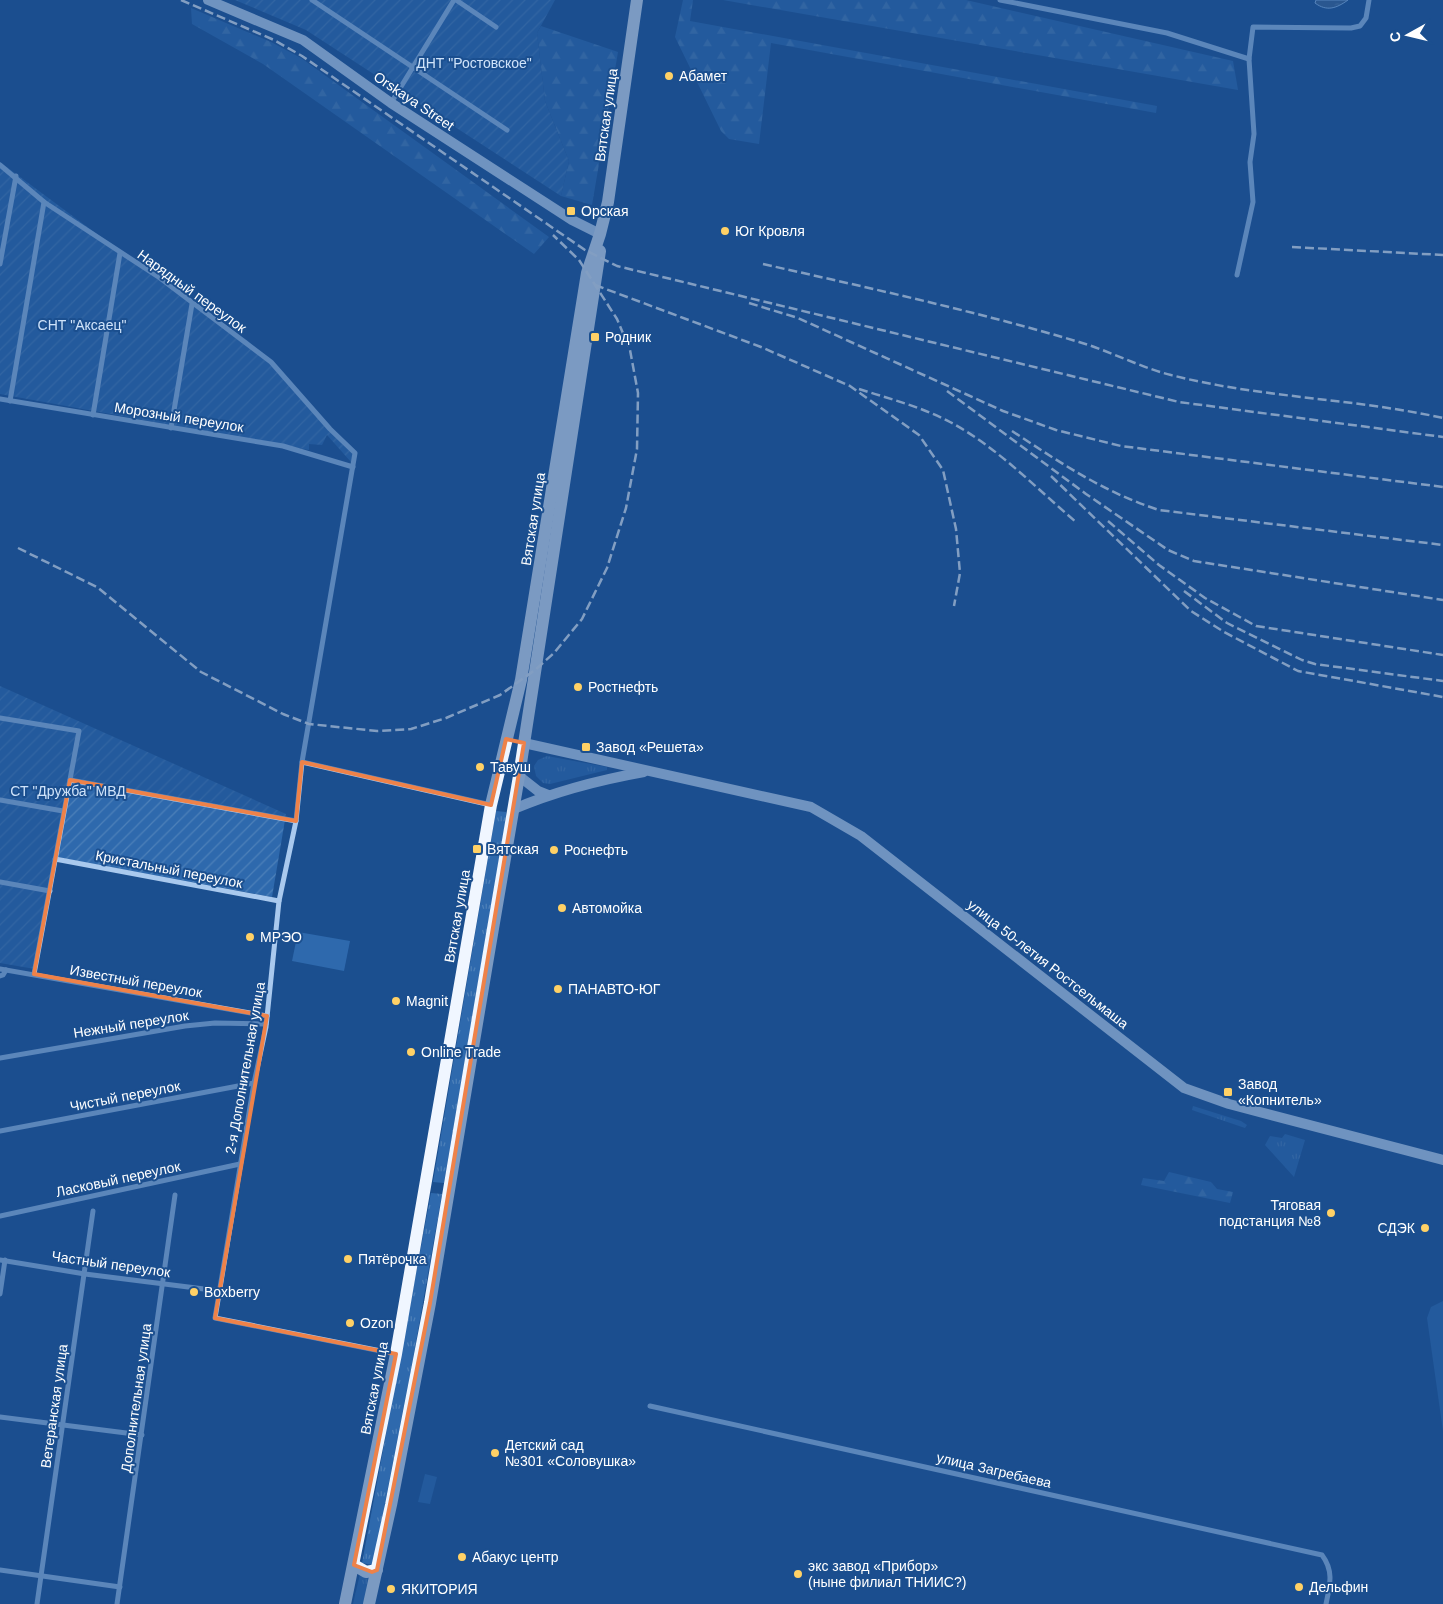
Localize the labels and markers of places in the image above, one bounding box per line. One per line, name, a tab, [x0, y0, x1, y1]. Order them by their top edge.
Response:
place label: Абамет	[679, 68, 728, 84]
marker: Абамет	[663, 70, 675, 82]
place label: Орская	[581, 203, 628, 219]
marker: Орская	[565, 205, 577, 217]
place label: Юг Кровля	[735, 223, 805, 239]
marker: Юг Кровля	[719, 225, 731, 237]
place label: Родник	[605, 329, 652, 345]
marker: Родник	[589, 331, 601, 343]
place label: Ростнефть	[588, 679, 658, 695]
marker: Ростнефть	[572, 681, 584, 693]
place label: Завод «Решета»	[596, 739, 704, 755]
marker: Завод «Решета»	[580, 741, 592, 753]
place label: Тавуш	[490, 759, 531, 775]
marker: Тавуш	[474, 761, 486, 773]
place label: Вятская	[487, 841, 539, 857]
place label: Роснефть	[564, 842, 628, 858]
marker: Вятская	[471, 843, 483, 855]
marker: Роснефть	[548, 844, 560, 856]
place label: Автомойка	[572, 900, 642, 916]
marker: Автомойка	[556, 902, 568, 914]
place label: МРЭО	[260, 929, 302, 945]
marker: МРЭО	[244, 931, 256, 943]
place label: ПАНАВТО-ЮГ	[568, 981, 661, 997]
marker: ПАНАВТО-ЮГ	[552, 983, 564, 995]
place label: Magnit	[406, 993, 448, 1009]
marker: Magnit	[390, 995, 402, 1007]
place label: Online Trade	[421, 1044, 501, 1060]
marker: Online Trade	[405, 1046, 417, 1058]
place label: Завод «Копнитель»	[1238, 1076, 1322, 1108]
marker: Завод «Копнитель»	[1222, 1086, 1234, 1098]
place label: Тяговая подстанция №8	[1219, 1197, 1321, 1229]
marker: Тяговая подстанция №8	[1325, 1207, 1337, 1219]
place label: СДЭК	[1377, 1220, 1416, 1236]
marker: СДЭК	[1419, 1222, 1431, 1234]
place label: Пятёрочка	[358, 1251, 427, 1267]
marker: Пятёрочка	[342, 1253, 354, 1265]
place label: Boxberry	[204, 1284, 260, 1300]
marker: Boxberry	[188, 1286, 200, 1298]
place label: Ozon	[360, 1315, 393, 1331]
marker: Ozon	[344, 1317, 356, 1329]
place label: Детский сад №301 «Соловушка»	[505, 1437, 636, 1469]
marker: Детский сад №301 «Соловушка»	[489, 1447, 501, 1459]
place label: Абакус центр	[472, 1549, 559, 1565]
marker: Абакус центр	[456, 1551, 468, 1563]
place label: экс завод «Прибор» (ныне филиал ТНИИС?)	[808, 1558, 966, 1590]
marker: экс завод «Прибор» (ныне филиал ТНИИС?)	[792, 1568, 804, 1580]
place label: Дельфин	[1309, 1579, 1368, 1595]
place label: ЯКИТОРИЯ	[401, 1581, 478, 1597]
marker: Дельфин	[1293, 1581, 1305, 1593]
marker: ЯКИТОРИЯ	[385, 1583, 397, 1595]

